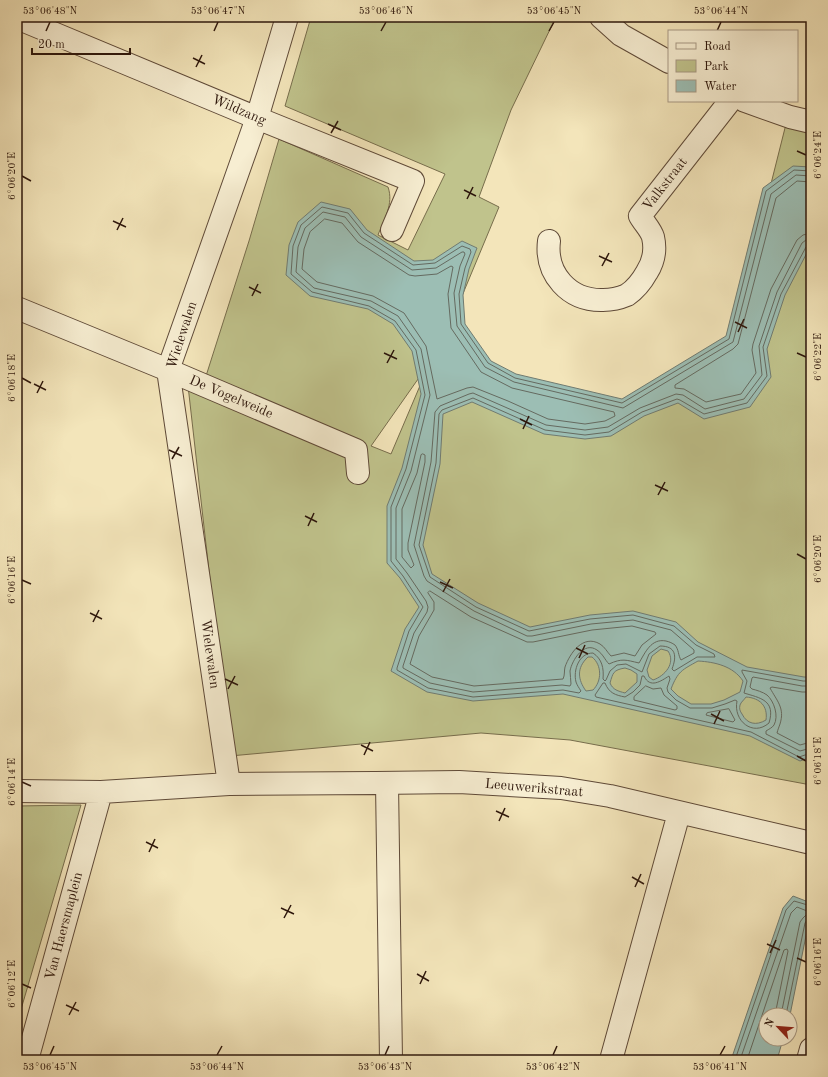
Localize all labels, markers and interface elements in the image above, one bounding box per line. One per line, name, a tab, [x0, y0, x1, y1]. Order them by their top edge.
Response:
text: 53°06'48"N	[23, 6, 78, 16]
text: 53°06'47"N	[191, 6, 246, 16]
text: 53°06'46"N	[359, 6, 414, 16]
text: 53°06'45"N	[527, 6, 582, 16]
text: 53°06'44"N	[694, 6, 749, 16]
scale bar	[32, 30, 130, 56]
legend	[668, 30, 798, 102]
text: 20 m	[38, 39, 65, 51]
text: Road	[704, 41, 731, 53]
text: Park	[704, 61, 729, 73]
text: Water	[704, 81, 737, 93]
street label: Wildzang	[210, 92, 269, 128]
text: 6°06'24"E	[813, 131, 823, 179]
text: 6°06'20"E	[7, 152, 17, 200]
street label: Valkstraat	[640, 155, 690, 213]
street label: Wielewalen	[165, 299, 200, 370]
text: 6°06'22"E	[813, 333, 823, 381]
text: 6°06'18"E	[7, 354, 17, 402]
street label: De Vogelweide	[187, 373, 275, 421]
text: 6°06'20"E	[813, 535, 823, 583]
text: 6°06'16"E	[7, 556, 17, 604]
street label: Wielewalen	[198, 618, 222, 690]
text: 6°06'18"E	[813, 737, 823, 785]
text: 6°06'14"E	[7, 758, 17, 806]
street label: Leeuwerikstraat	[484, 777, 584, 799]
street label: Van Haersmaplein	[43, 870, 85, 981]
text: 6°06'16"E	[813, 938, 823, 986]
text: 6°06'12"E	[7, 960, 17, 1008]
north arrow	[758, 1007, 798, 1047]
text: N	[764, 1017, 777, 1029]
text: 53°06'45"N	[23, 1062, 78, 1072]
text: 53°06'44"N	[190, 1062, 245, 1072]
text: 53°06'43"N	[358, 1062, 413, 1072]
text: 53°06'42"N	[526, 1062, 581, 1072]
text: 53°06'41"N	[693, 1062, 748, 1072]

